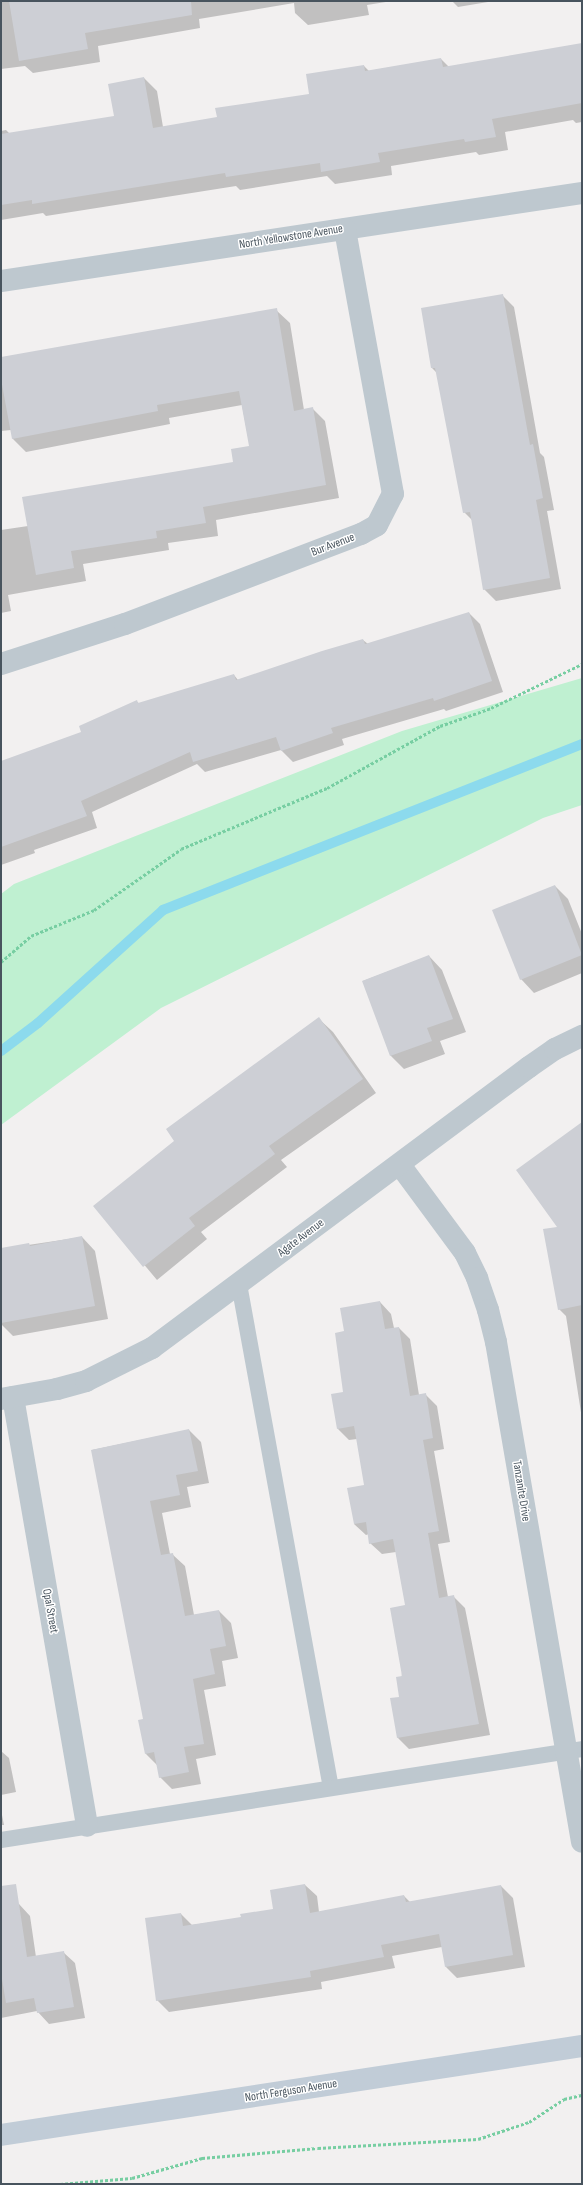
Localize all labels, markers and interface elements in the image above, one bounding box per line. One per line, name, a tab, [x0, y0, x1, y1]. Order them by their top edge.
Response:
street label: North Yellowstone Avenue	[238, 222, 344, 252]
street label: Bur Avenue	[309, 530, 357, 560]
street label: Agate Avenue	[275, 1216, 327, 1260]
street label: Tanzanite Drive	[509, 1460, 533, 1522]
street label: Opal Street	[39, 1588, 61, 1634]
street label: North Ferguson Avenue	[244, 2077, 338, 2105]

